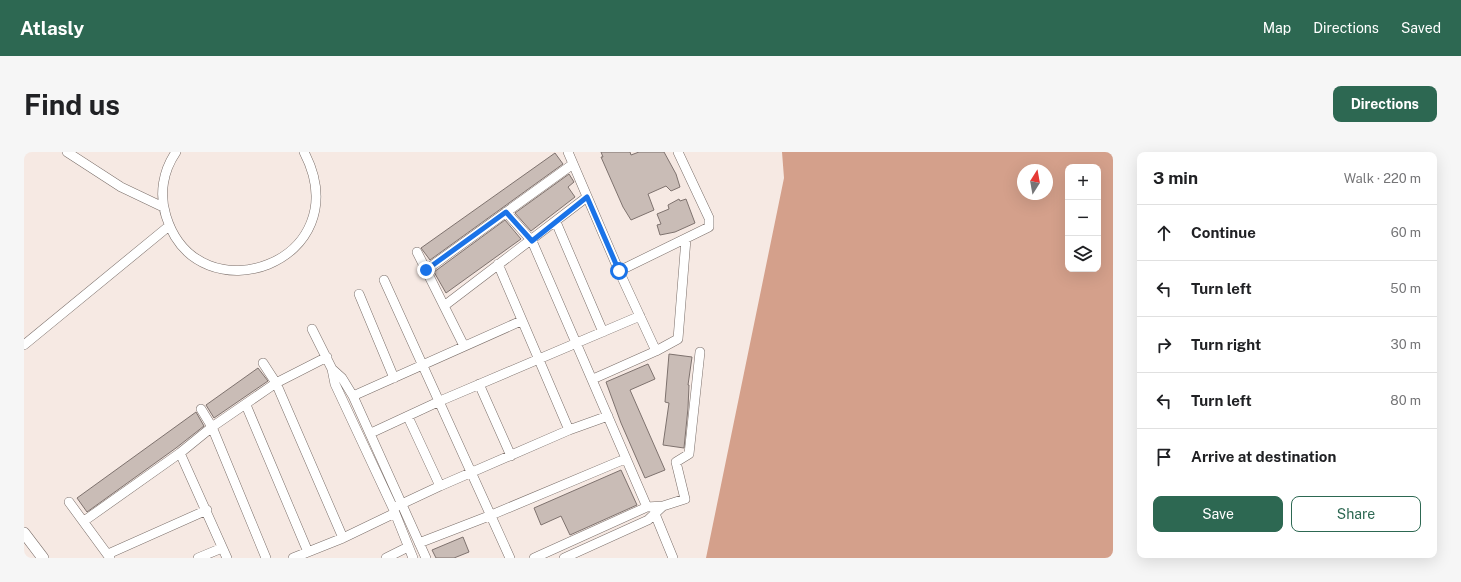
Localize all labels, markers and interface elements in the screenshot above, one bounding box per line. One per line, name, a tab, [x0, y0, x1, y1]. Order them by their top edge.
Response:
text: Atlasly	[20, 17, 84, 39]
text: Map	[1263, 20, 1291, 36]
text: Directions	[1313, 20, 1379, 36]
text: Saved	[1401, 20, 1441, 36]
button: Directions	[1333, 86, 1437, 122]
text: Find us	[24, 88, 120, 121]
north arrow	[1017, 164, 1053, 200]
map controls	[1065, 164, 1101, 272]
button: +	[1065, 164, 1101, 200]
text: 3 min	[1153, 168, 1198, 188]
text: Walk · 220 m	[1344, 171, 1421, 186]
button: −	[1065, 200, 1101, 236]
icon: ahead	[1153, 222, 1175, 244]
text: Continue	[1191, 224, 1256, 241]
text: 60 m	[1391, 225, 1421, 240]
button: layers	[1065, 236, 1101, 272]
route end	[417, 261, 435, 279]
route start	[610, 262, 628, 280]
icon: left	[1153, 278, 1175, 300]
text: Turn left	[1191, 280, 1252, 297]
text: 50 m	[1390, 281, 1421, 296]
icon: right	[1153, 334, 1175, 356]
text: Turn right	[1191, 336, 1261, 353]
text: 30 m	[1391, 337, 1421, 352]
icon: left	[1153, 390, 1175, 412]
text: Turn left	[1191, 392, 1252, 409]
text: 80 m	[1390, 393, 1421, 408]
icon: arrive	[1153, 446, 1175, 468]
text: Arrive at destination	[1191, 448, 1336, 465]
button: Save	[1153, 496, 1283, 532]
button: Share	[1291, 496, 1421, 532]

